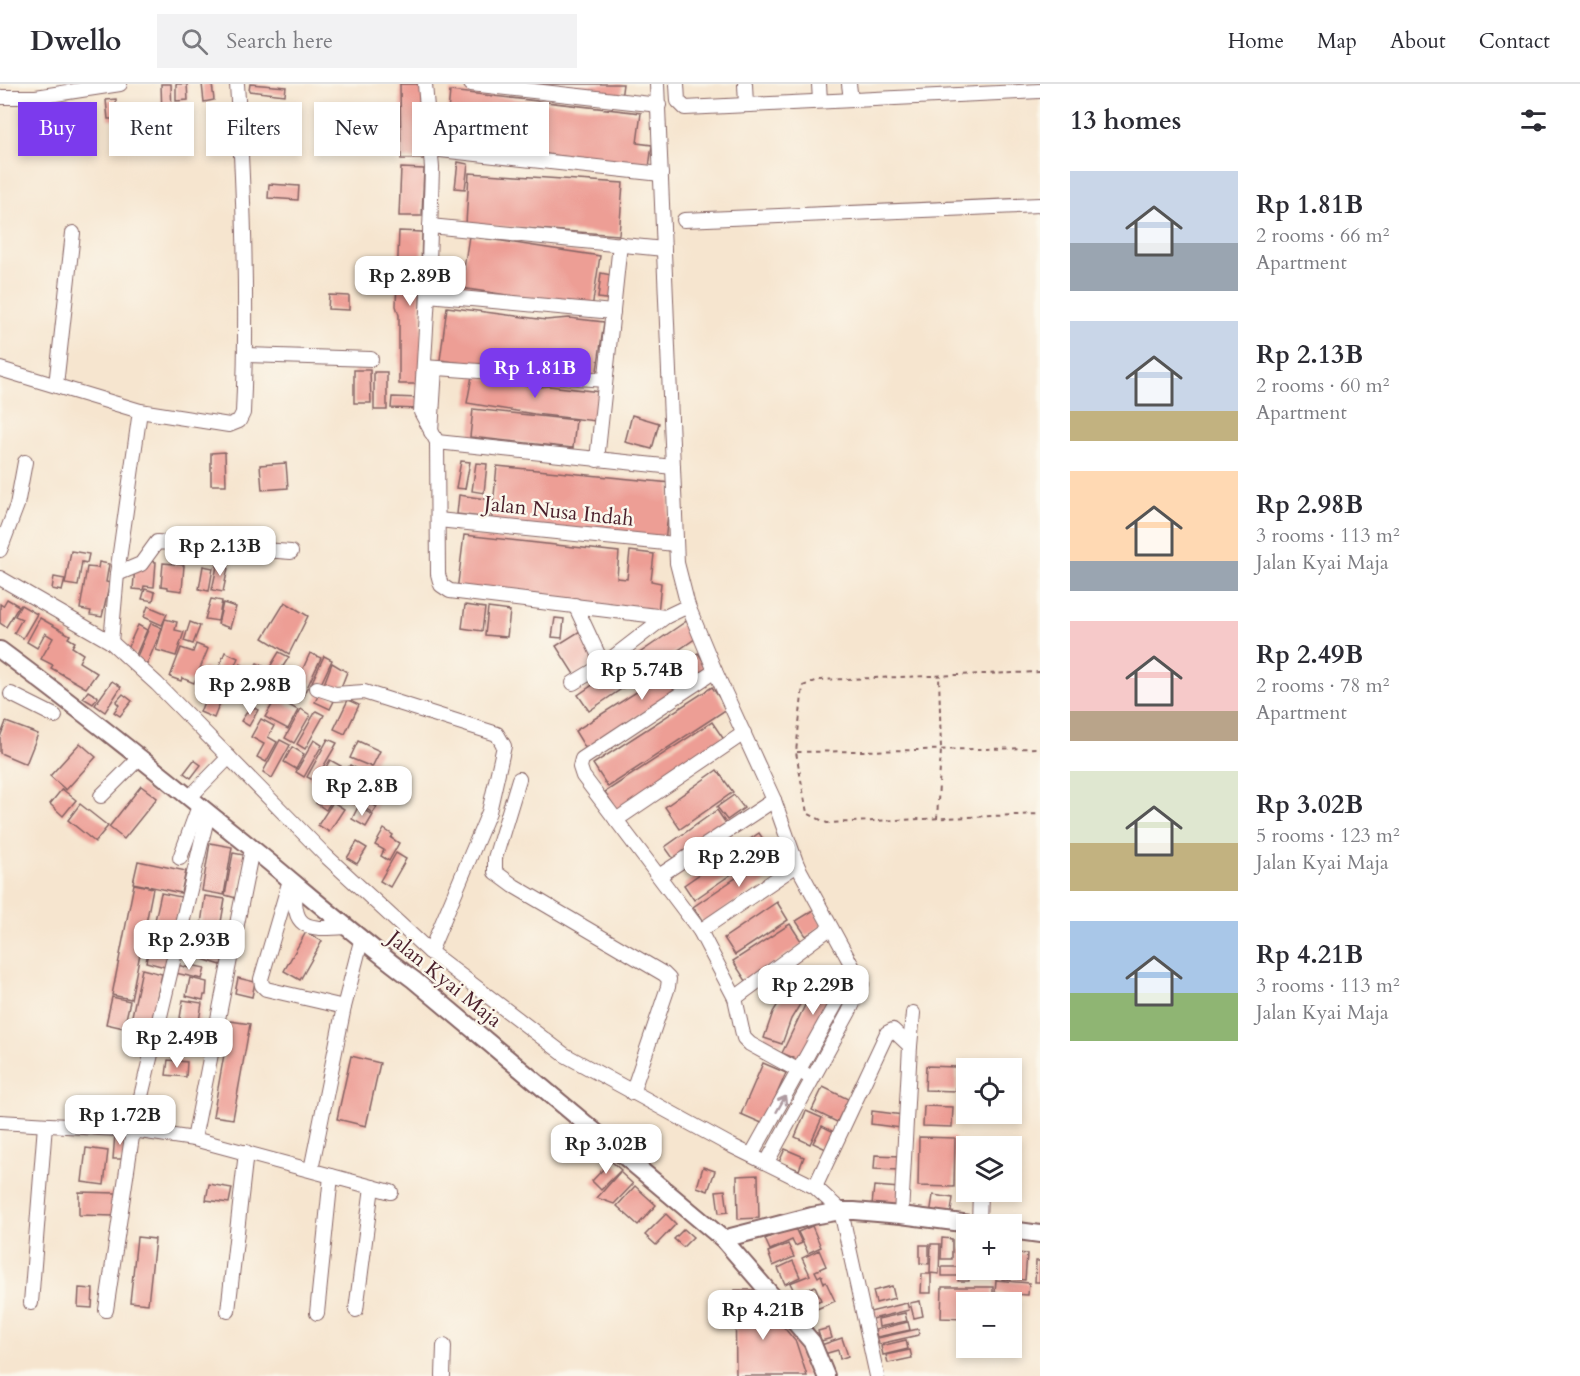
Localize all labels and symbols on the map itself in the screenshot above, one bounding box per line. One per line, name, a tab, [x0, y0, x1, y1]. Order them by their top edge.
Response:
pin: Rp 2.89B	[348, 256, 472, 307]
pin: Rp 1.81B	[473, 348, 597, 399]
street label: Jalan Nusa Indah	[480, 489, 636, 534]
pin: Rp 2.13B	[158, 526, 282, 577]
pin: Rp 5.74B	[580, 650, 704, 701]
pin: Rp 2.98B	[188, 665, 312, 716]
pin: Rp 2.8B	[307, 766, 417, 817]
pin: Rp 2.29B	[677, 837, 801, 888]
pin: Rp 2.93B	[127, 920, 251, 971]
street label: Jalan Kyai Maja	[379, 922, 508, 1035]
pin: Rp 2.29B	[751, 965, 875, 1016]
pin: Rp 2.49B	[115, 1018, 239, 1069]
pin: Rp 1.72B	[58, 1095, 182, 1146]
one-way arrow	[775, 1095, 787, 1112]
pin: Rp 3.02B	[544, 1124, 668, 1175]
pin: Rp 4.21B	[701, 1290, 825, 1341]

